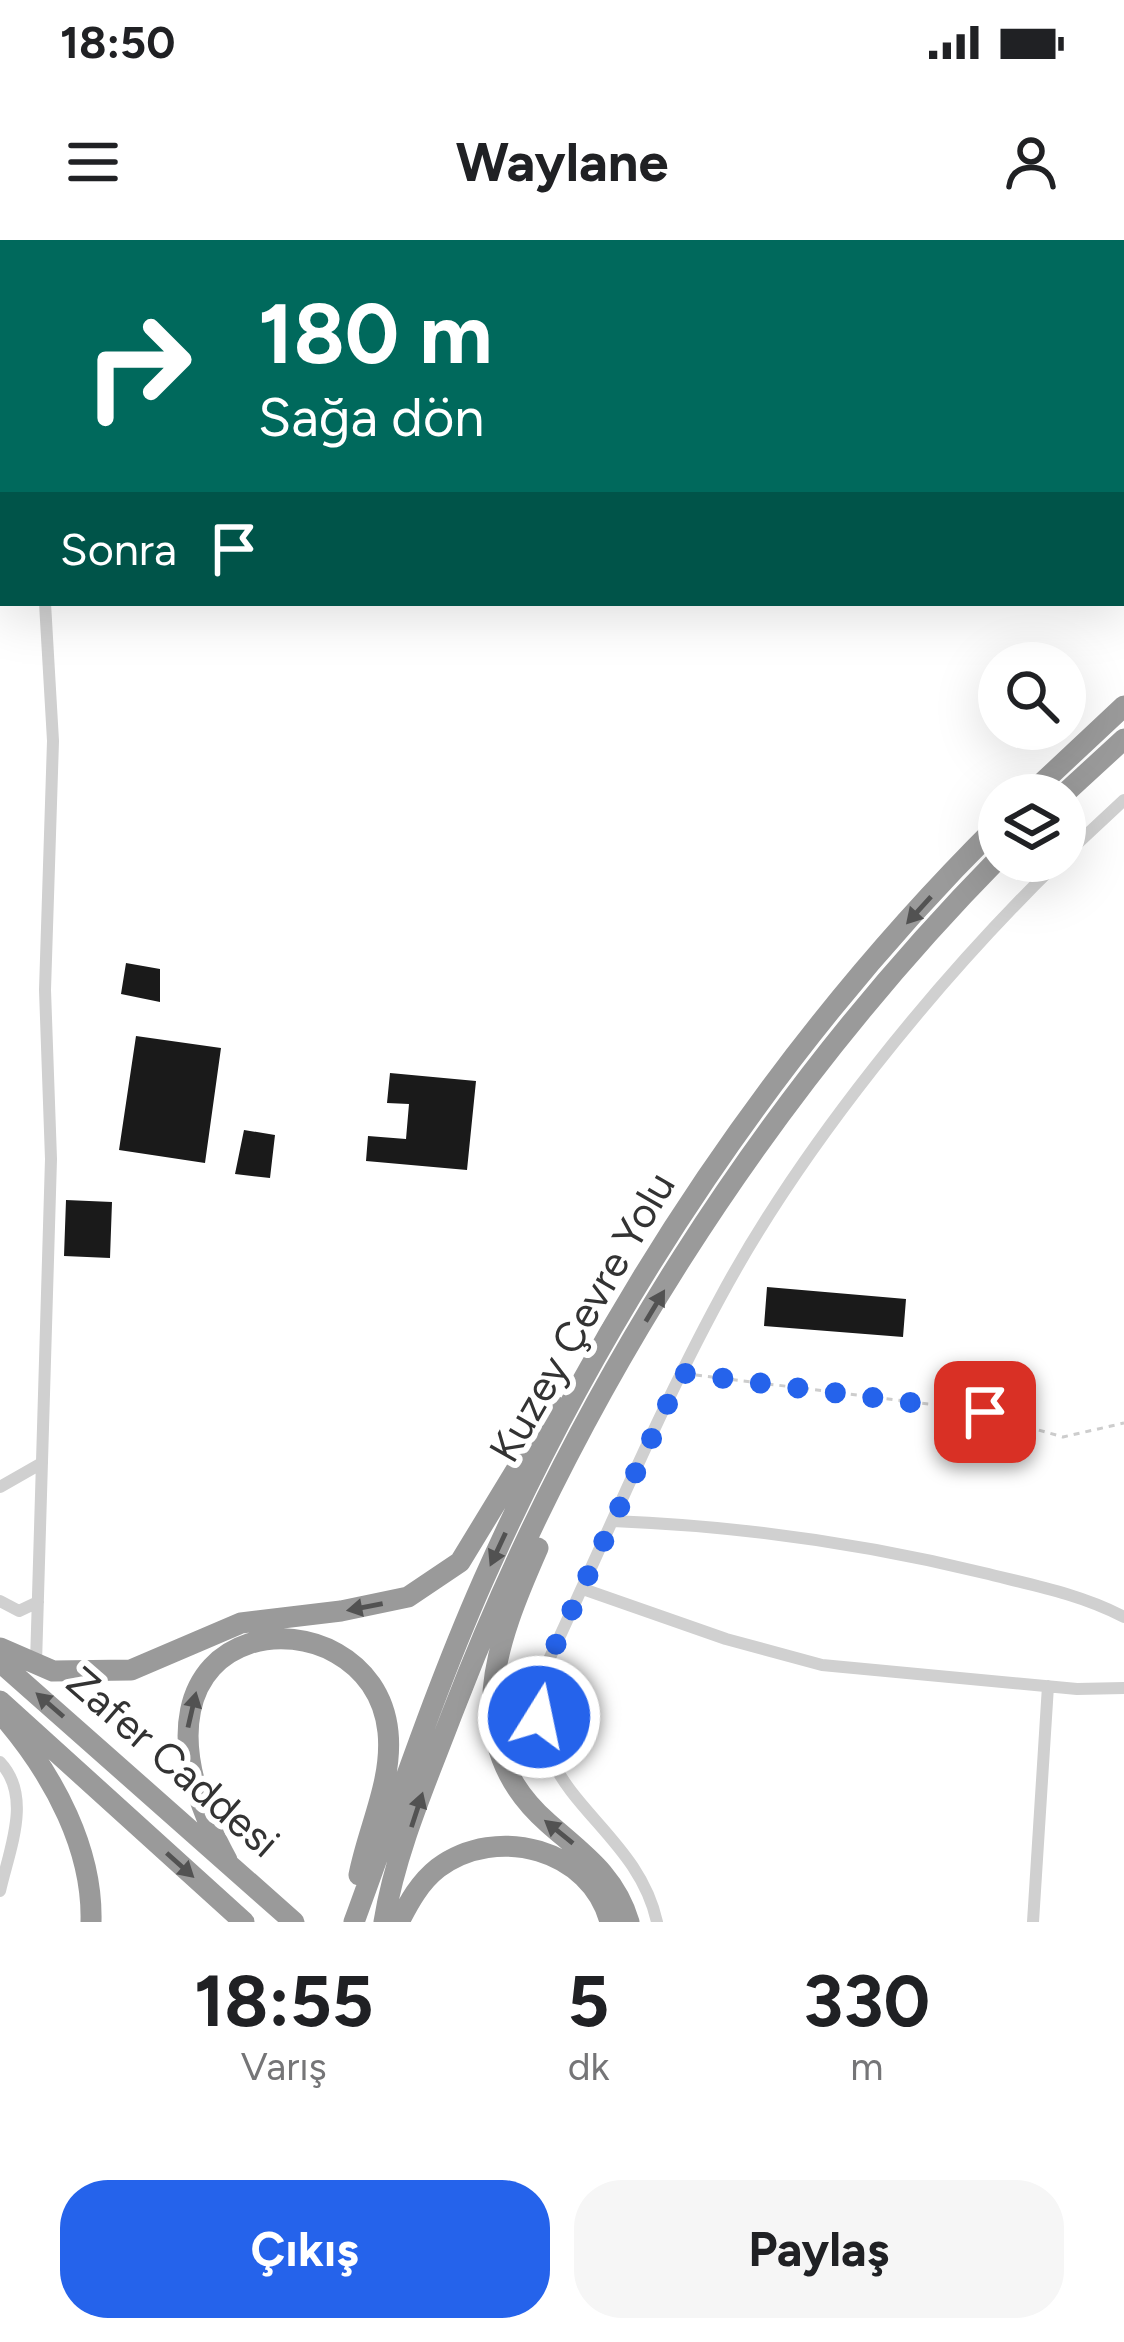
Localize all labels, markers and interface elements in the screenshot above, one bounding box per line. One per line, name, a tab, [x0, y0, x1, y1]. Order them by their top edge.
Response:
text: 18:50	[60, 15, 175, 69]
icon: menu	[60, 129, 126, 195]
icon: person	[998, 129, 1064, 195]
text: Waylane	[456, 130, 668, 195]
text: 180 m	[258, 283, 493, 384]
icon: right	[60, 288, 216, 444]
text: Sağa dön	[258, 385, 484, 450]
icon: arrive	[201, 516, 267, 582]
text: Sonra	[60, 522, 177, 576]
map controls	[978, 642, 1086, 882]
button: search	[978, 642, 1086, 750]
button: layers	[978, 774, 1086, 882]
one-way arrow	[906, 895, 933, 925]
street label: Kuzey Çevre Yolu	[478, 1163, 686, 1471]
one-way arrow	[644, 1289, 665, 1323]
pin	[934, 1361, 1036, 1463]
icon: arrive	[952, 1379, 1018, 1445]
one-way arrow	[488, 1532, 508, 1567]
one-way arrow	[346, 1598, 383, 1617]
position arrow	[476, 1654, 602, 1780]
street label: Zafer Caddesi	[57, 1656, 289, 1868]
one-way arrow	[183, 1691, 202, 1728]
one-way arrow	[35, 1692, 65, 1719]
one-way arrow	[409, 1791, 428, 1828]
one-way arrow	[544, 1820, 575, 1845]
one-way arrow	[165, 1850, 194, 1878]
text: 18:55	[194, 1958, 374, 2044]
text: 5	[568, 1958, 609, 2044]
text: 330	[803, 1958, 930, 2044]
text: Varış	[241, 2043, 327, 2090]
text: dk	[568, 2043, 609, 2090]
text: m	[850, 2043, 883, 2090]
button: Çıkış	[60, 2180, 550, 2318]
button: Paylaş	[574, 2180, 1064, 2318]

